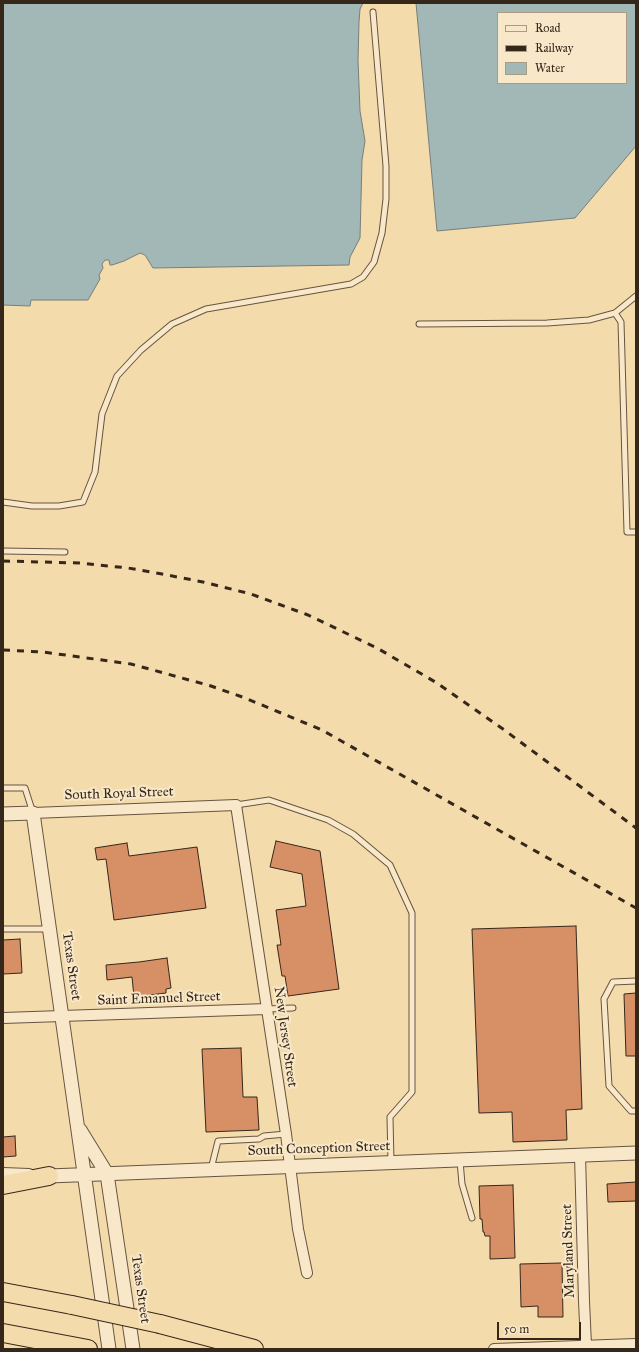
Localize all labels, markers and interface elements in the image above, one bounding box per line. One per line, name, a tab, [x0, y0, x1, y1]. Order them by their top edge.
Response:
legend	[497, 12, 627, 84]
text: Road	[535, 21, 561, 35]
text: Railway	[535, 41, 573, 55]
text: Water	[535, 61, 565, 75]
street label: South Royal Street	[64, 784, 174, 804]
street label: Texas Street	[58, 931, 84, 1001]
street label: New Jersey Street	[270, 986, 300, 1088]
street label: Saint Emanuel Street	[97, 988, 221, 1010]
street label: South Conception Street	[247, 1138, 391, 1160]
street label: Maryland Street	[559, 1204, 579, 1298]
street label: Texas Street	[127, 1254, 153, 1324]
scale bar	[499, 1314, 583, 1340]
text: 50 m	[504, 1322, 529, 1336]

